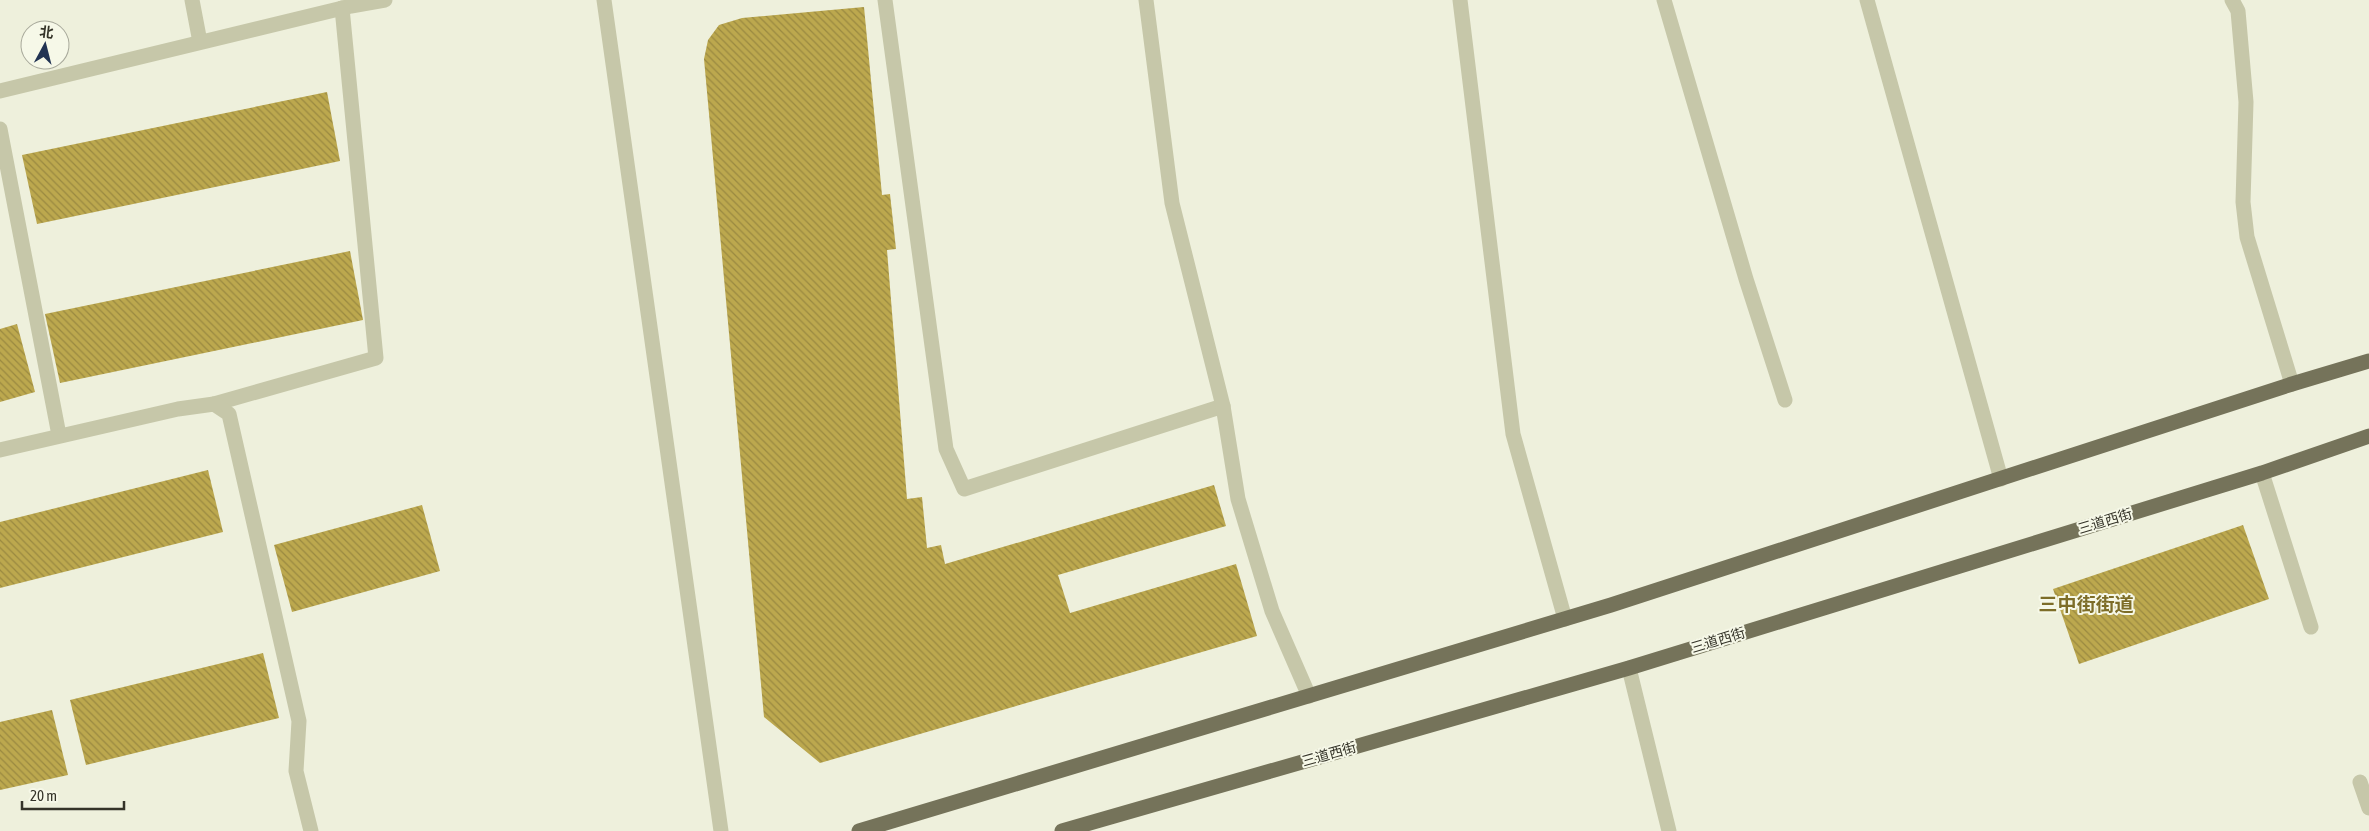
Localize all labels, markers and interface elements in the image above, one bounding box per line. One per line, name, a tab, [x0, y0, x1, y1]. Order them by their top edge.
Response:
north arrow	[20, 20, 70, 70]
text: 北	[39, 23, 55, 41]
street label: 三道西街	[2076, 505, 2134, 537]
district label: 三中街街道	[2038, 593, 2134, 615]
street label: 三道西街	[1689, 624, 1747, 656]
street label: 三道西街	[1300, 739, 1358, 769]
scale bar	[22, 778, 125, 810]
text: 20 m	[30, 787, 57, 804]

